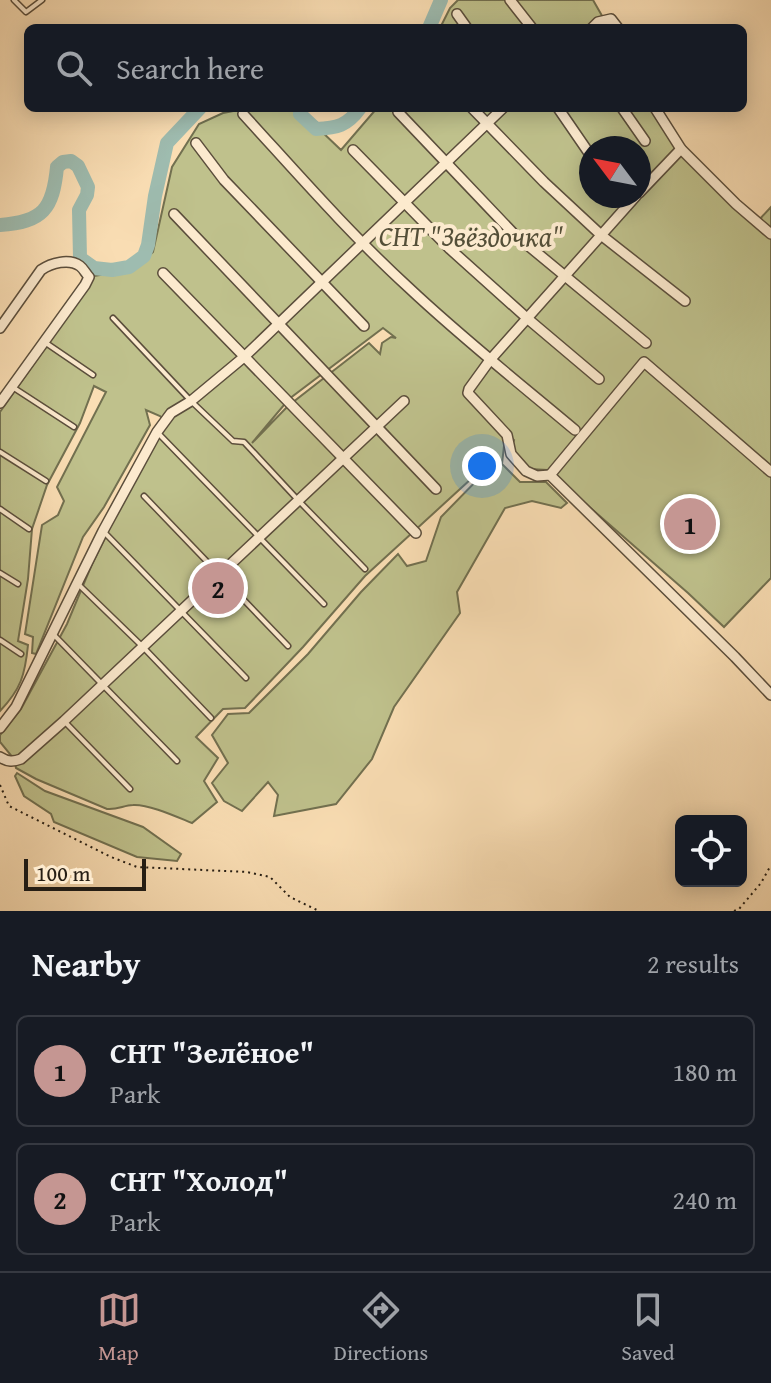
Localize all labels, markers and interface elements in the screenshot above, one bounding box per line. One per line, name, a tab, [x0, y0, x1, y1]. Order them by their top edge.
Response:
search box	[24, 24, 747, 112]
icon: search	[52, 46, 96, 90]
text: Search here	[116, 46, 264, 90]
north arrow	[579, 136, 651, 208]
park label: СНТ "Звёздочка"	[379, 215, 563, 256]
your location	[462, 446, 502, 486]
pin: 1	[664, 494, 716, 554]
pin: 2	[192, 558, 244, 618]
map controls	[675, 815, 747, 887]
button: locate	[675, 815, 747, 887]
scale bar	[24, 855, 146, 891]
text: 100 m	[36, 857, 91, 889]
text: Nearby	[32, 939, 141, 988]
text: 2 results	[647, 944, 739, 983]
text: СНТ "Зелёное"	[110, 1030, 314, 1074]
text: 1	[53, 1052, 67, 1091]
text: 180 m	[672, 1052, 737, 1091]
text: Park	[110, 1074, 160, 1113]
text: СНТ "Холод"	[110, 1158, 288, 1202]
text: 2	[53, 1180, 67, 1219]
text: 240 m	[672, 1180, 737, 1219]
text: Park	[110, 1202, 160, 1241]
tab: Map	[97, 1288, 141, 1368]
tab: Directions	[334, 1288, 428, 1368]
tab: Saved	[621, 1288, 674, 1368]

